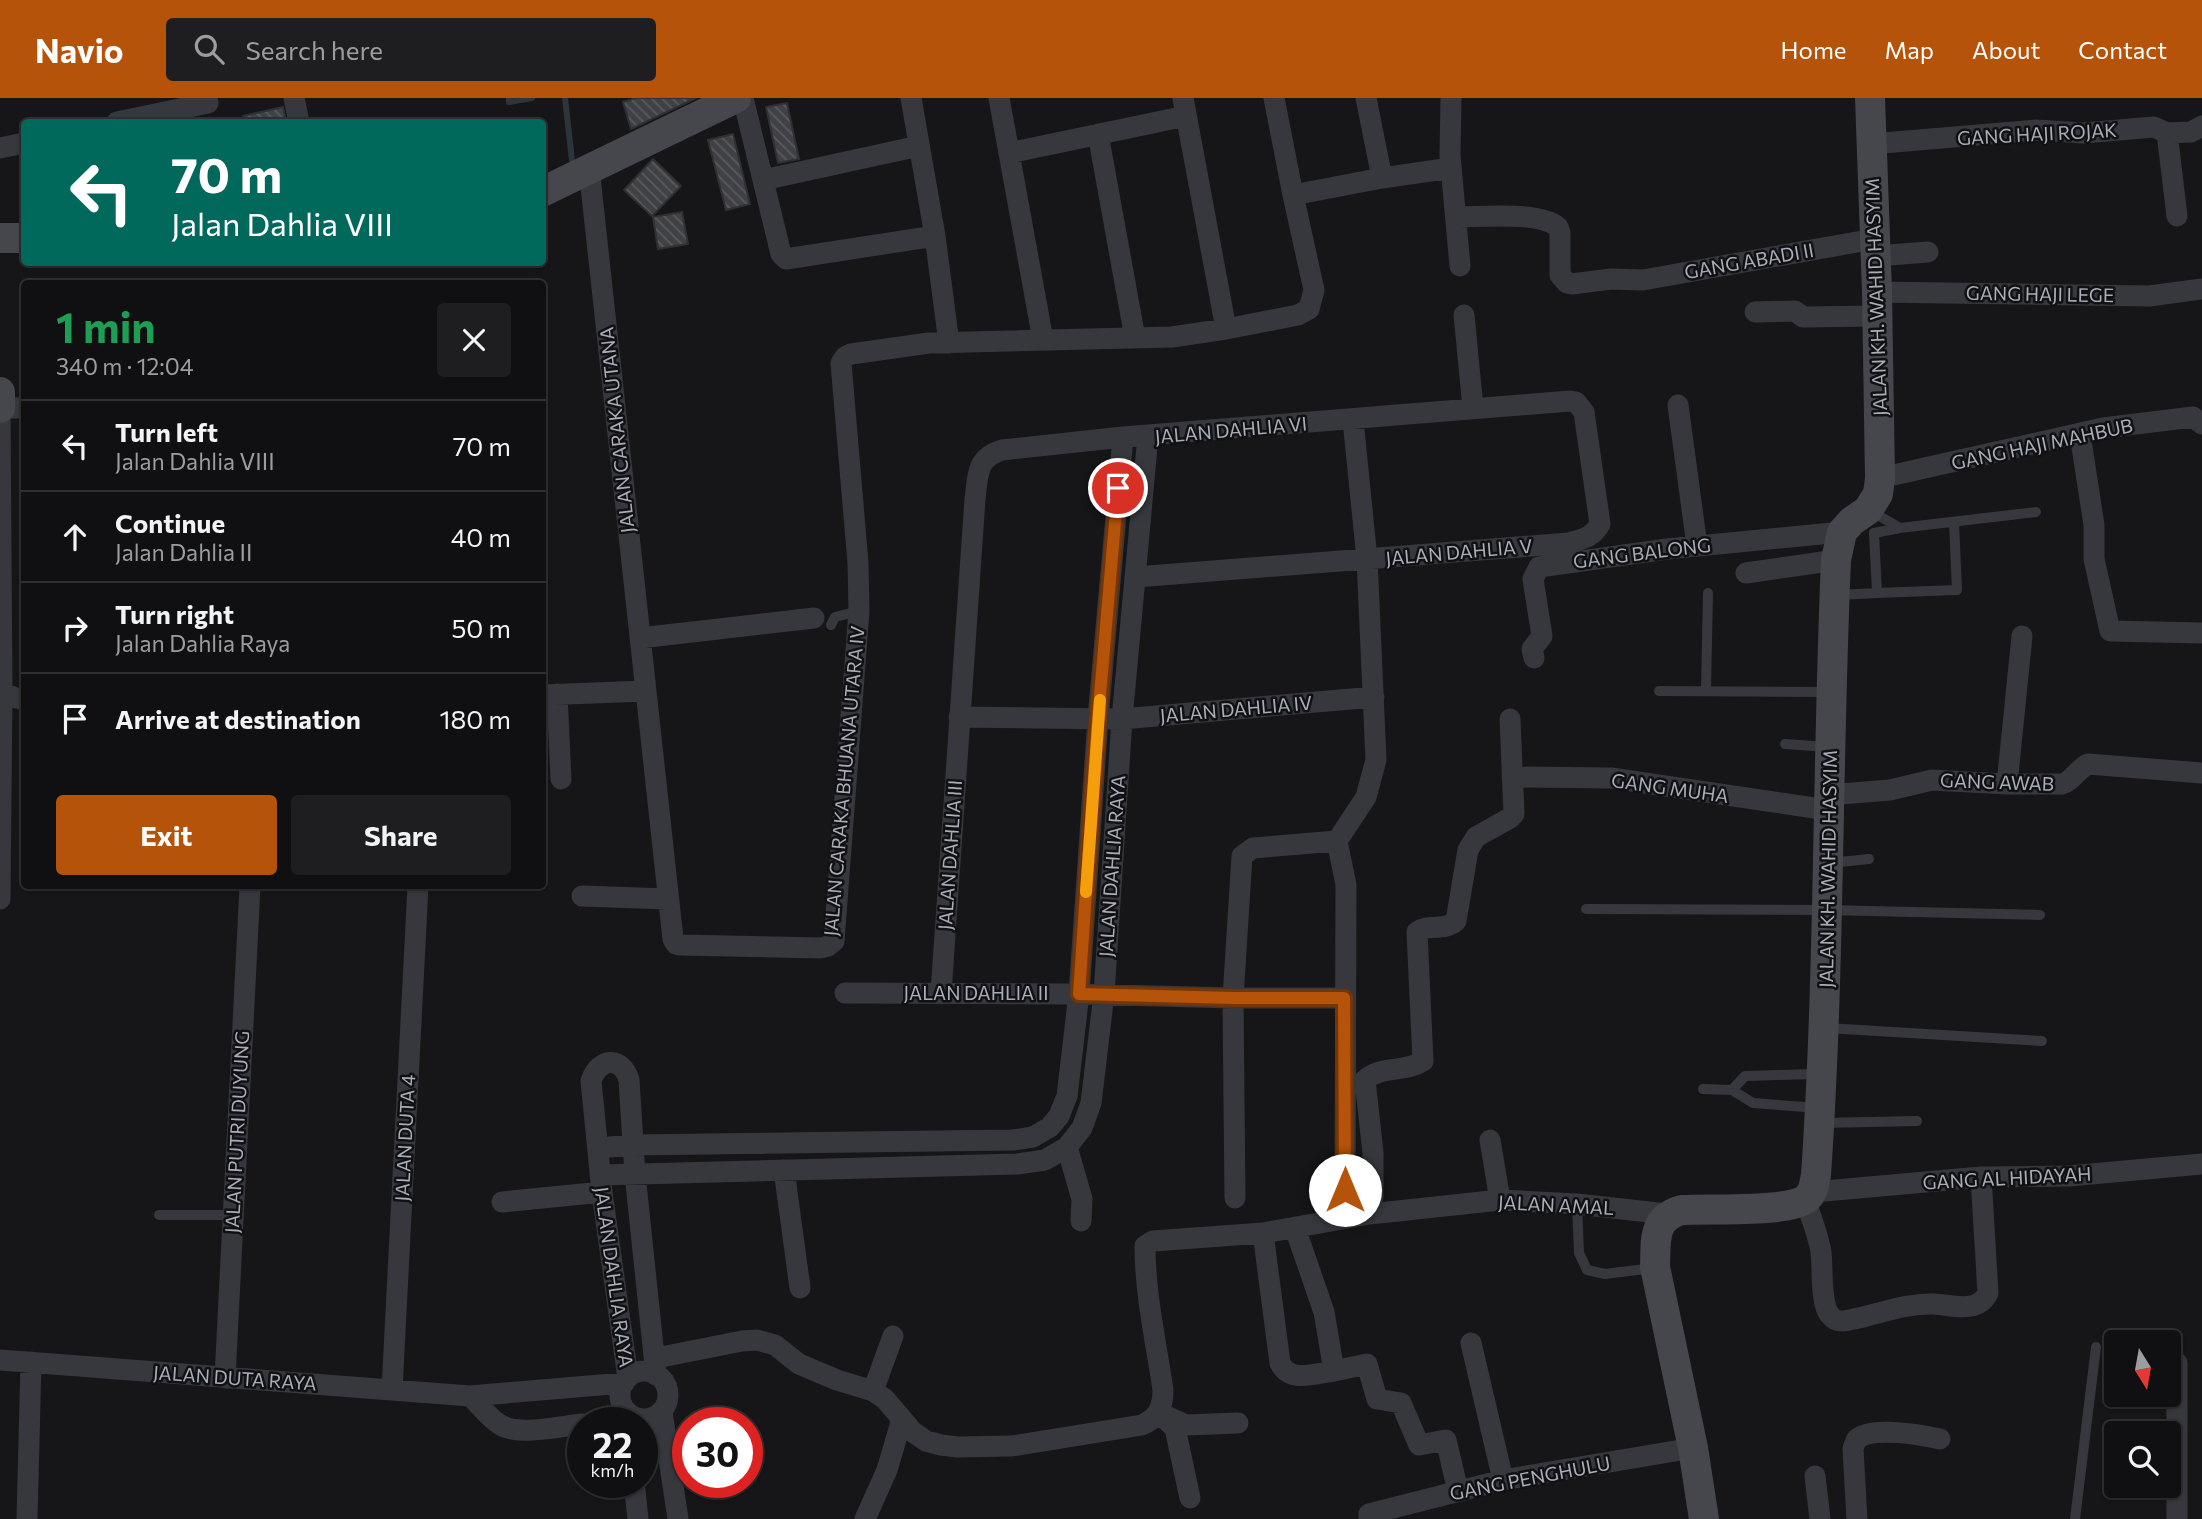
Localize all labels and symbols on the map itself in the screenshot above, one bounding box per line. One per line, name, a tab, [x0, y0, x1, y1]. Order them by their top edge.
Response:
street label: GANG HAJI ROJAK	[1956, 118, 2118, 149]
street label: JALAN KH. WAHID HASYIM	[1860, 178, 1891, 416]
street label: GANG ABADI II	[1682, 238, 1815, 283]
street label: GANG HAJI LEGE	[1966, 281, 2114, 306]
street label: JALAN CARAKA UTANA	[594, 326, 639, 534]
street label: JALAN DAHLIA VI	[1154, 411, 1308, 448]
street label: GANG HAJI MAHBUB	[1949, 413, 2135, 474]
pin	[1088, 458, 1148, 518]
street label: GANG BALONG	[1572, 533, 1712, 572]
street label: JALAN DAHLIA V	[1385, 534, 1533, 569]
street label: JALAN CARAKA BHUANA UTARA IV	[818, 625, 869, 937]
street label: JALAN DAHLIA IV	[1159, 690, 1313, 727]
street label: JALAN KH. WAHID HASYIM	[1814, 750, 1841, 988]
street label: GANG MUHA	[1610, 768, 1730, 807]
street label: GANG AWAB	[1940, 768, 2054, 795]
street label: JALAN DAHLIA RAYA	[1094, 774, 1129, 958]
street label: JALAN DAHLIA III	[933, 779, 966, 931]
street label: JALAN DAHLIA II	[904, 981, 1048, 1004]
street label: JALAN PUTRI DUYUNG	[220, 1030, 253, 1234]
street label: JALAN DUTA 4	[390, 1074, 419, 1202]
position arrow	[1308, 1153, 1382, 1227]
street label: GANG AL HIDAYAH	[1922, 1162, 2092, 1193]
street label: JALAN DAHLIA RAYA	[590, 1185, 639, 1369]
street label: JALAN AMAL	[1498, 1190, 1615, 1219]
north arrow	[2104, 1330, 2180, 1407]
street label: JALAN DUTA RAYA	[153, 1360, 318, 1395]
speed limit sign: 30	[672, 1407, 763, 1498]
street label: GANG PENGHULU	[1448, 1451, 1612, 1504]

